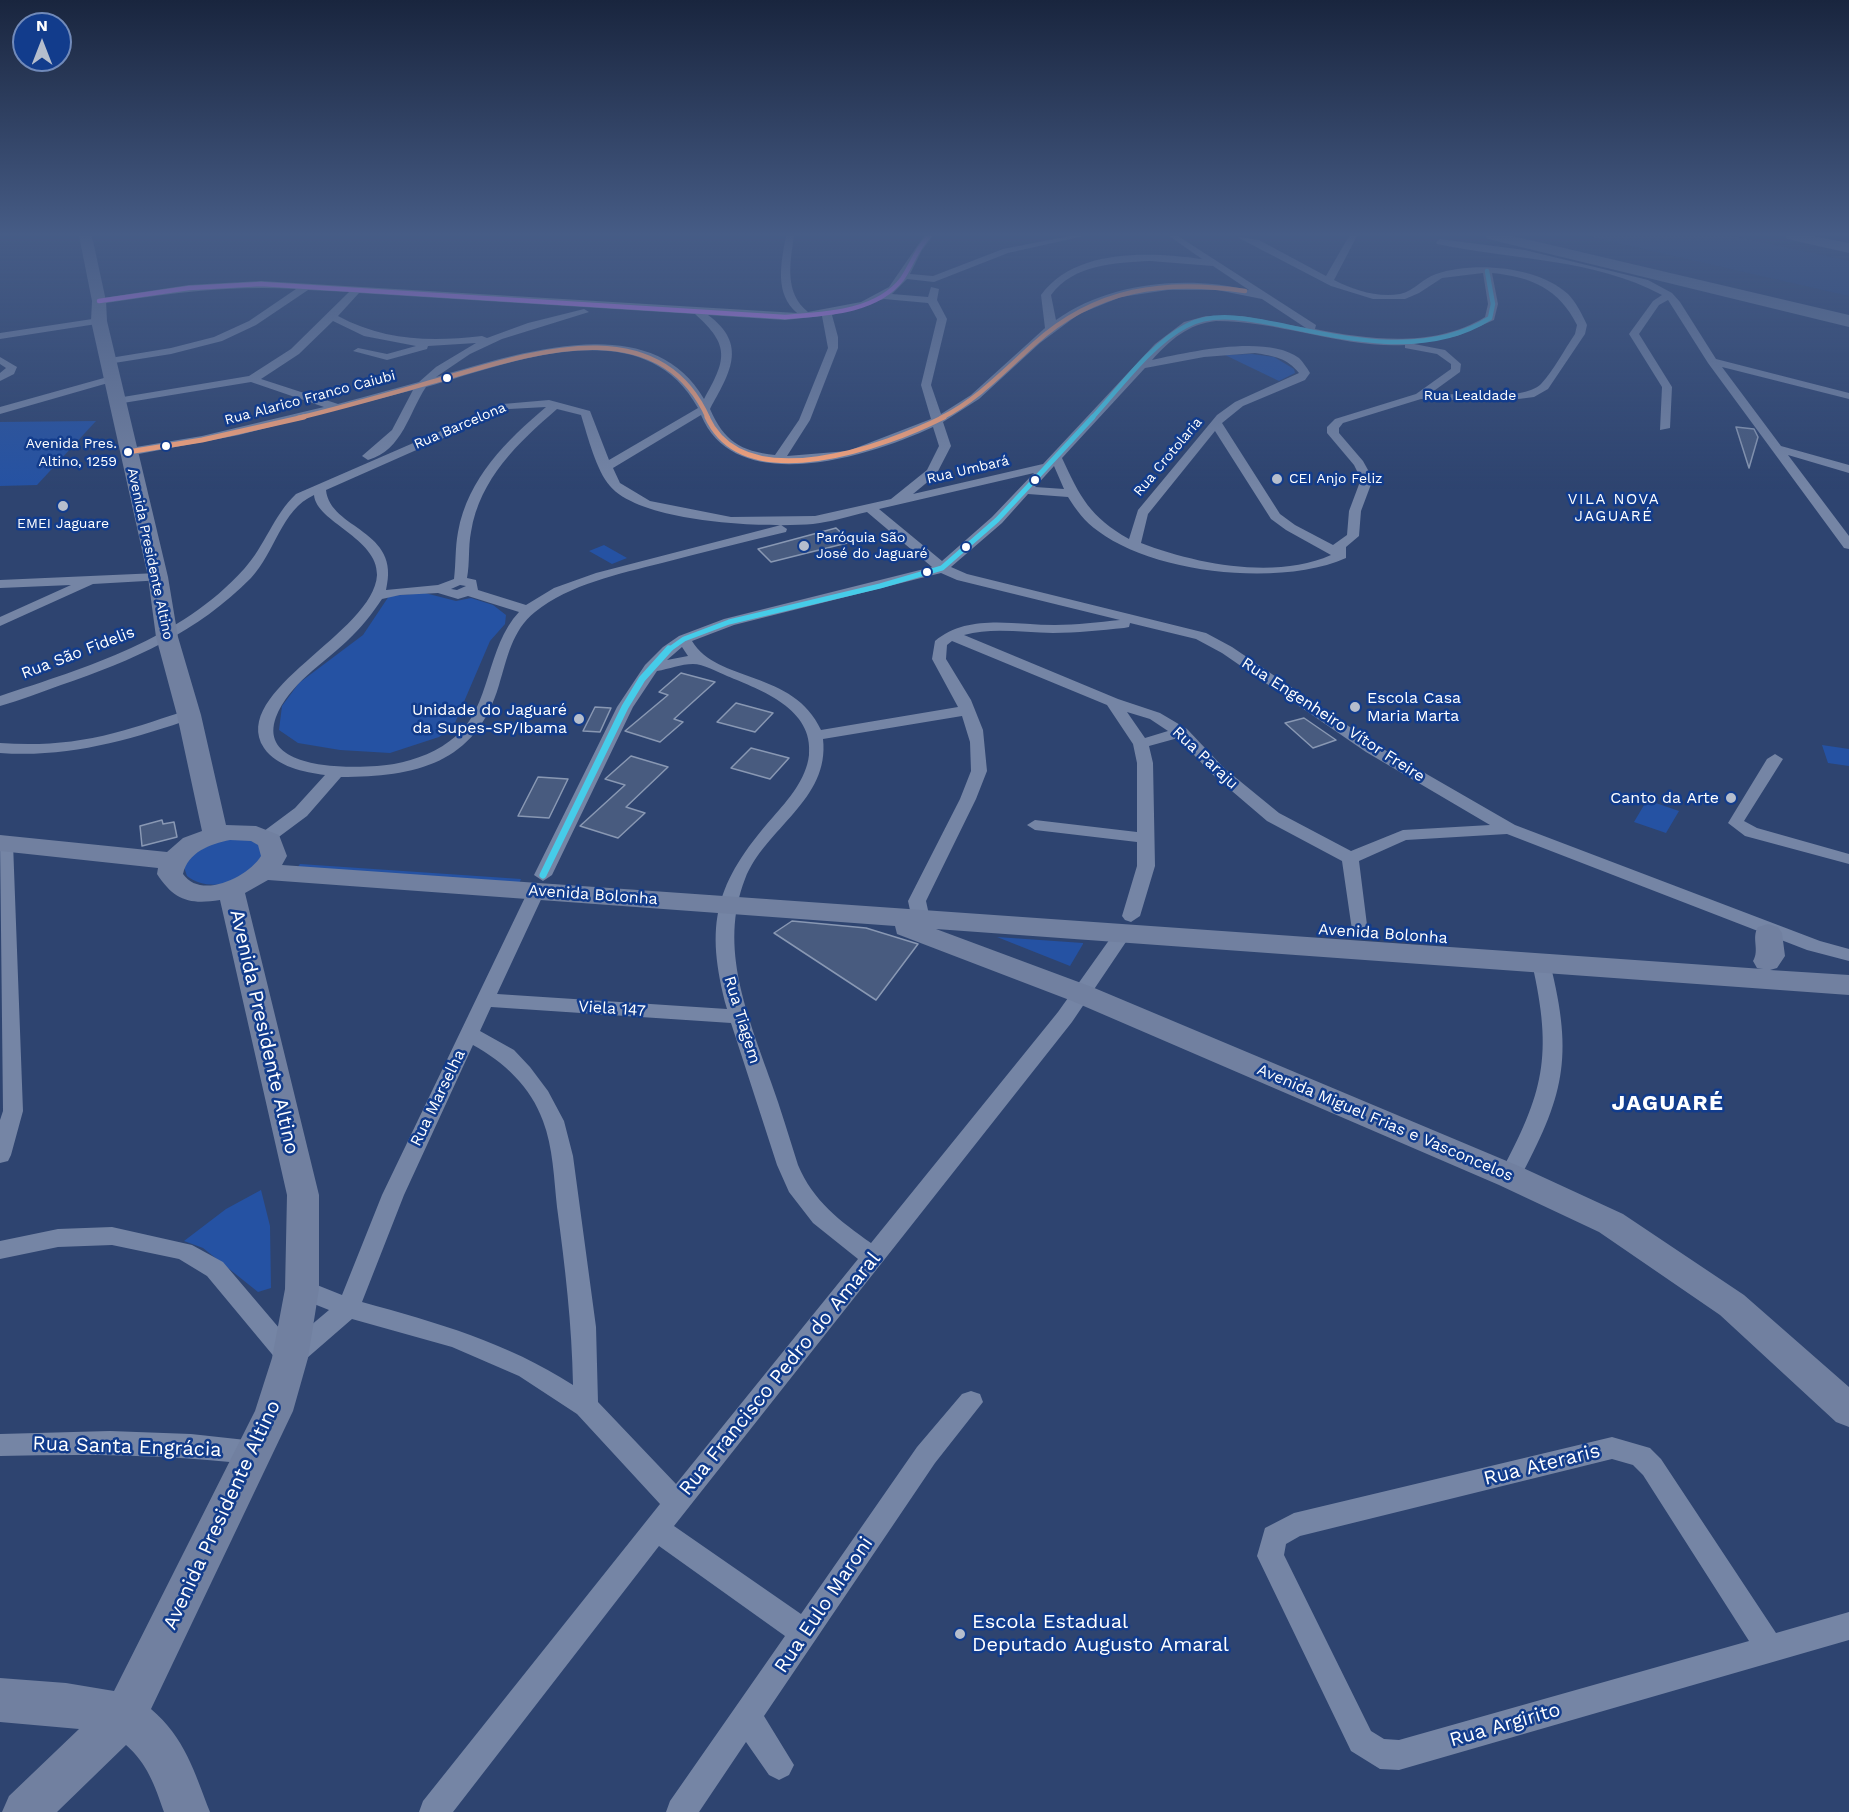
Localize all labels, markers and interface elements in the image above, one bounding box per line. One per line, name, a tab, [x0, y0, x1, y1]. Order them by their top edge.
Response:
north arrow	[12, 12, 72, 72]
text: N	[36, 16, 48, 35]
street label: Rua Alarico Franco Caiubi	[223, 367, 397, 429]
unlabelled marker	[441, 372, 453, 384]
street label: Rua Lealdade	[1424, 388, 1516, 404]
street label: Rua Barcelona	[412, 399, 508, 453]
street label: Rua Crotolaria	[1130, 414, 1206, 500]
place label: Avenida Pres. Altino, 1259	[26, 436, 117, 468]
unlabelled marker	[160, 440, 172, 452]
marker: Avenida Pres. Altino, 1259	[122, 446, 134, 458]
street label: Rua Umbará	[925, 452, 1011, 488]
street label: Avenida Presidente Altino	[124, 467, 176, 641]
place label: CEI Anjo Feliz	[1289, 471, 1383, 487]
marker: CEI Anjo Feliz	[1270, 472, 1284, 486]
unlabelled marker	[1029, 474, 1041, 486]
district label: VILA NOVA JAGUARÉ	[1568, 491, 1660, 526]
marker: EMEI Jaguare	[56, 499, 70, 513]
place label: EMEI Jaguare	[17, 516, 109, 532]
place label: Paróquia São José do Jaguaré	[816, 530, 928, 562]
marker: Paróquia São José do Jaguaré	[797, 539, 811, 553]
unlabelled marker	[960, 541, 972, 553]
unlabelled marker	[921, 566, 933, 578]
street label: Rua São Fidelis	[19, 623, 137, 683]
street label: Rua Engenheiro Vítor Freire	[1238, 654, 1428, 786]
place label: Escola Casa Maria Marta	[1367, 688, 1461, 726]
place label: Unidade do Jaguaré da Supes-SP/Ibama	[412, 700, 567, 738]
marker: Escola Casa Maria Marta	[1348, 700, 1362, 714]
marker: Unidade do Jaguaré da Supes-SP/Ibama	[572, 712, 586, 726]
street label: Rua Paraju	[1168, 723, 1242, 793]
place label: Canto da Arte	[1610, 788, 1719, 808]
marker: Canto da Arte	[1724, 791, 1738, 805]
street label: Avenida Bolonha	[528, 881, 658, 909]
street label: Avenida Presidente Altino	[224, 907, 304, 1157]
street label: Avenida Bolonha	[1318, 920, 1448, 948]
street label: Rua Tiagem	[720, 974, 764, 1066]
street label: Viela 147	[578, 997, 646, 1021]
street label: Rua Marselha	[406, 1047, 470, 1149]
street label: Avenida Miguel Frias e Vasconcelos	[1254, 1060, 1516, 1186]
district label: JAGUARÉ	[1612, 1091, 1724, 1117]
street label: Rua Francisco Pedro do Amaral	[674, 1247, 886, 1501]
street label: Avenida Presidente Altino	[158, 1396, 286, 1634]
street label: Rua Santa Engrácia	[32, 1432, 222, 1462]
street label: Rua Ateraris	[1481, 1439, 1603, 1491]
street label: Rua Eulo Maroni	[770, 1532, 878, 1678]
place label: Escola Estadual Deputado Augusto Amaral	[972, 1610, 1229, 1657]
marker: Escola Estadual Deputado Augusto Amaral	[953, 1627, 967, 1641]
street label: Rua Argirito	[1447, 1698, 1563, 1752]

